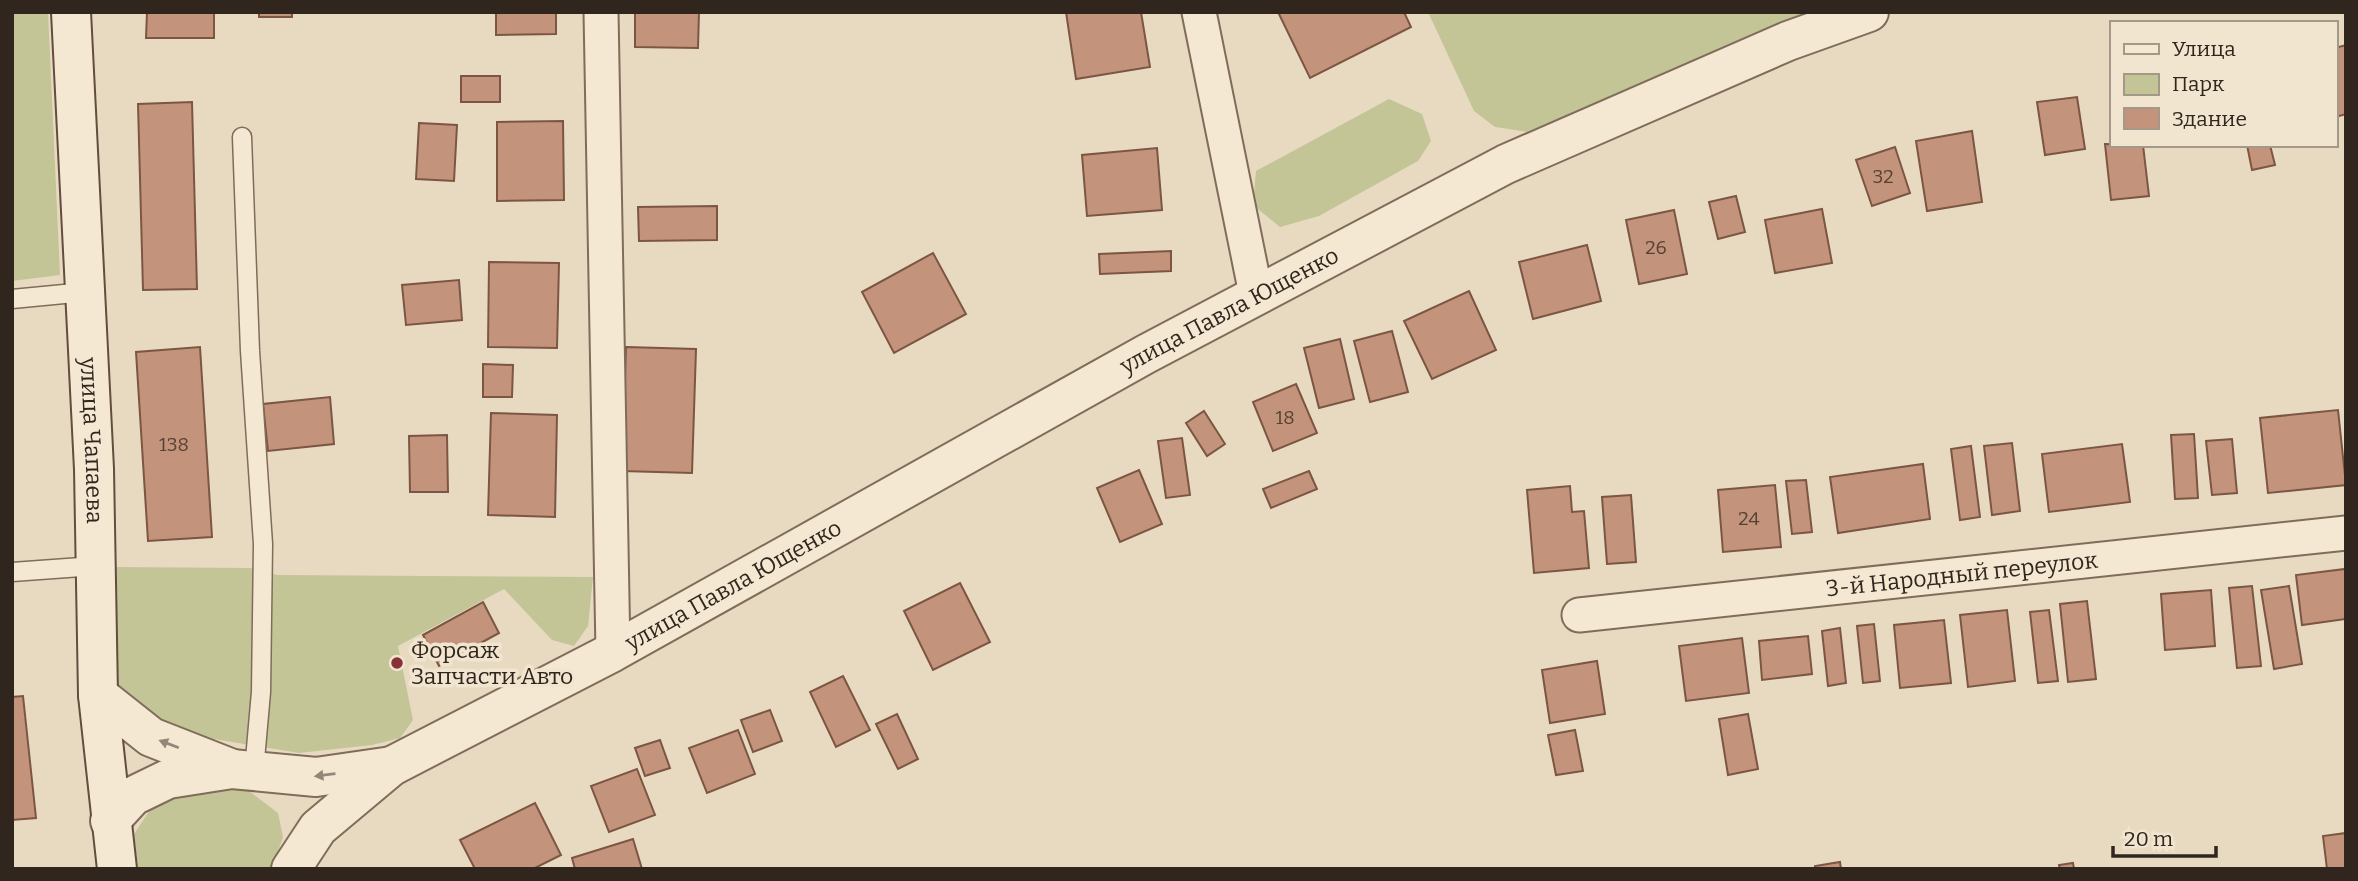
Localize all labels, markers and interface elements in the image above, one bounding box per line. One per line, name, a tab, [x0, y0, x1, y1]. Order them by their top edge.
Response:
legend	[2110, 21, 2337, 147]
text: Улица	[2172, 36, 2236, 62]
text: Парк	[2172, 71, 2225, 97]
text: Здание	[2172, 106, 2247, 132]
house number: 32	[1872, 165, 1894, 188]
house number: 26	[1645, 236, 1667, 259]
street label: улица Павла Ющенко	[1114, 241, 1343, 380]
street label: улица Чапаева	[74, 356, 109, 524]
house number: 18	[1275, 406, 1295, 429]
house number: 138	[159, 433, 189, 456]
house number: 24	[1738, 507, 1760, 530]
street label: улица Павла Ющенко	[619, 513, 846, 657]
street label: 3-й Народный переулок	[1825, 546, 2100, 603]
place label: Форсаж Запчасти Авто	[411, 636, 573, 690]
marker: Форсаж Запчасти Авто	[389, 655, 405, 671]
one-way arrow	[158, 738, 179, 749]
one-way arrow	[314, 770, 336, 781]
scale bar	[2113, 814, 2216, 858]
text: 20 m	[2124, 826, 2173, 852]

